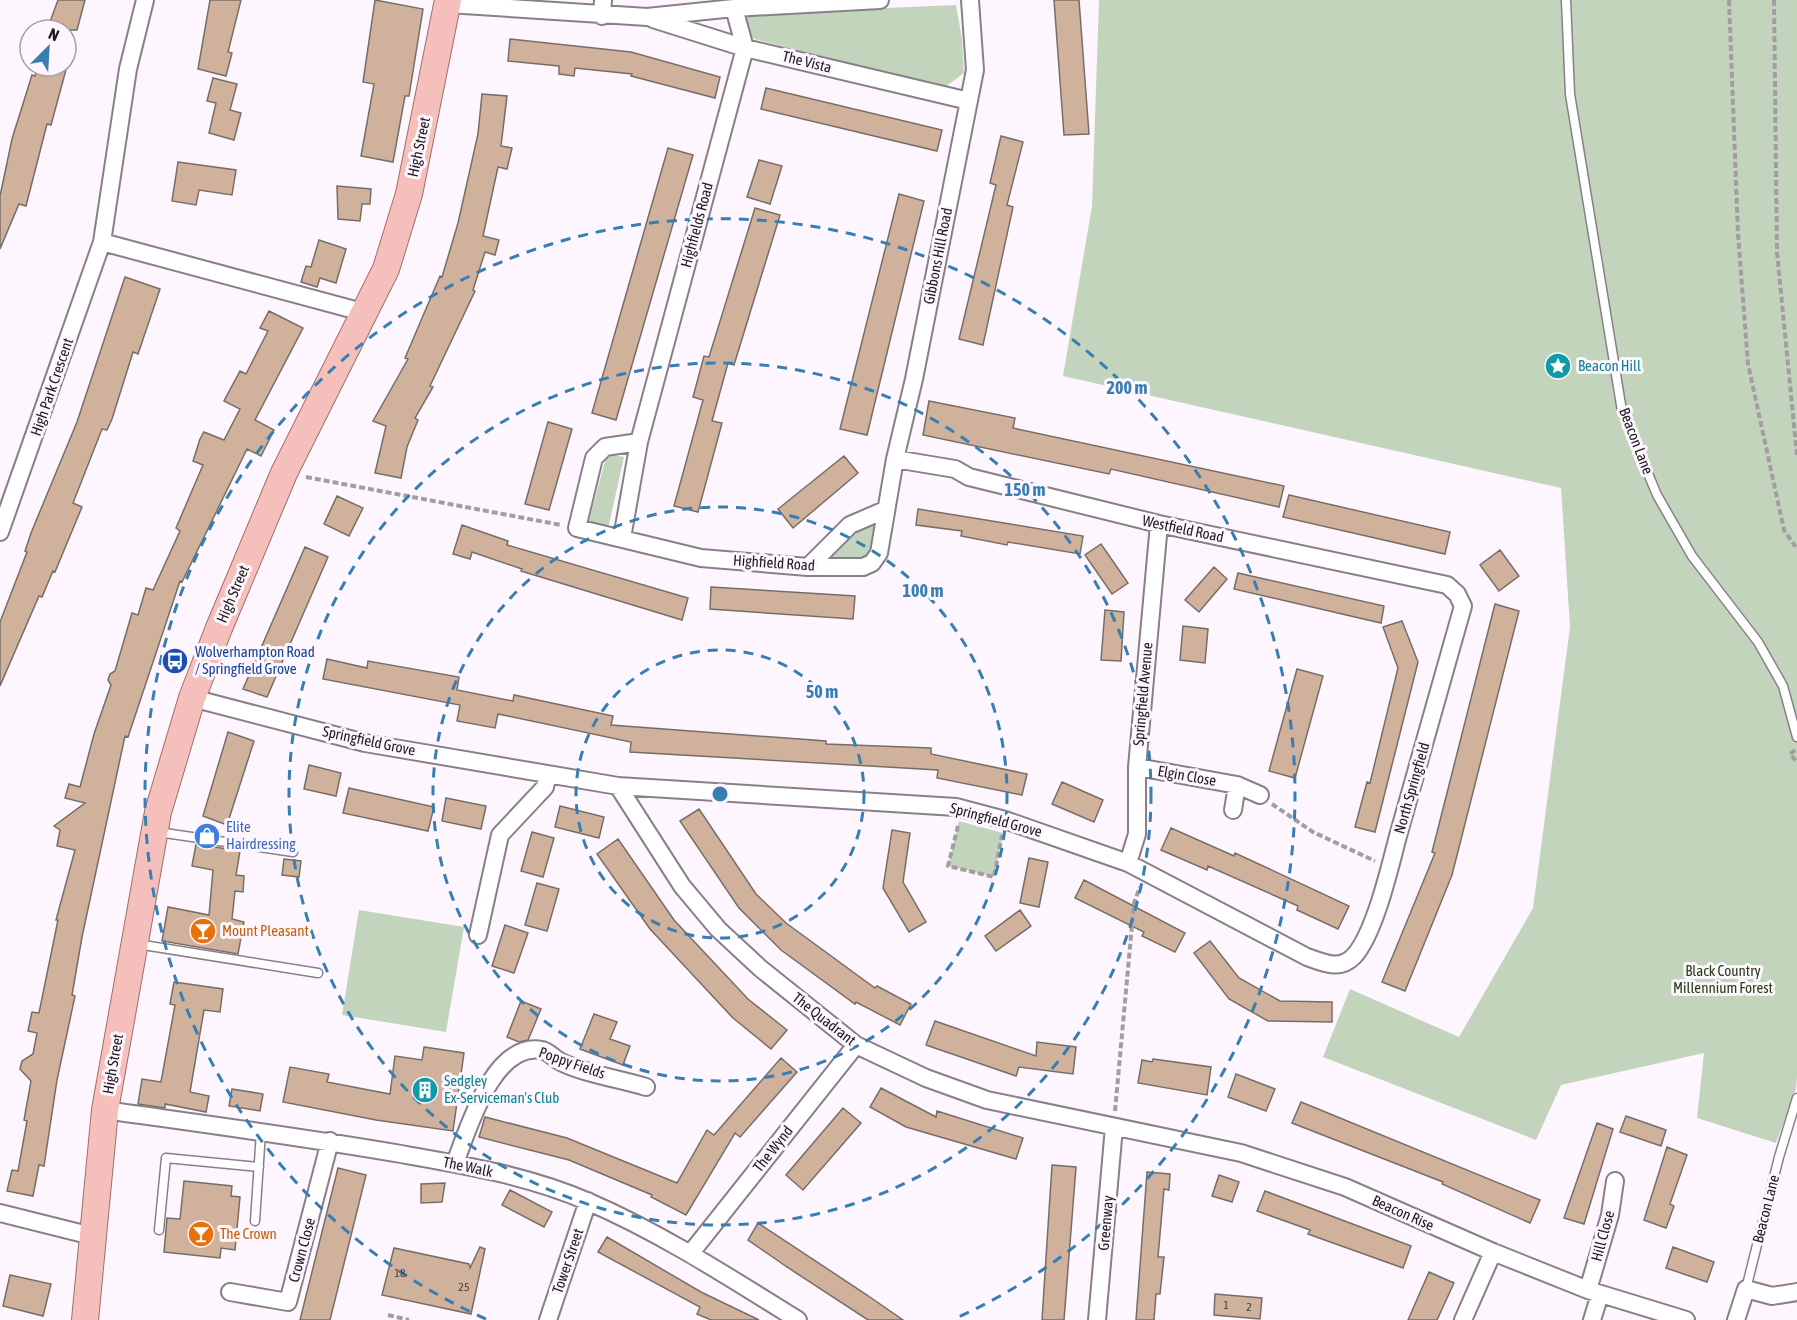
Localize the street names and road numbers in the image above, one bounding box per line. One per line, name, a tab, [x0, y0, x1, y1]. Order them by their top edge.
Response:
street label: The Vista	[781, 47, 833, 76]
street label: High Street	[404, 115, 433, 178]
street label: Highfields Road	[677, 181, 716, 269]
street label: Gibbons Hill Road	[920, 206, 955, 306]
street label: High Park Crescent	[27, 336, 76, 438]
street label: Beacon Lane	[1616, 405, 1657, 477]
street label: Westfield Road	[1141, 512, 1225, 545]
street label: Highfield Road	[733, 551, 815, 574]
street label: High Street	[213, 562, 252, 625]
street label: Springfield Avenue	[1130, 641, 1156, 746]
street label: Springfield Grove	[321, 722, 417, 759]
street label: North Springfield	[1390, 740, 1433, 835]
street label: Elgin Close	[1157, 762, 1218, 789]
street label: Springfield Grove	[948, 799, 1044, 840]
street label: The Quadrant	[789, 989, 859, 1048]
street label: High Street	[99, 1032, 126, 1095]
street label: Poppy Fields	[537, 1043, 608, 1082]
street label: The Wynd	[749, 1122, 796, 1175]
street label: The Walk	[442, 1153, 495, 1180]
street label: Beacon Lane	[1749, 1173, 1782, 1245]
street label: Beacon Rise	[1370, 1191, 1437, 1234]
street label: Greenway	[1095, 1195, 1116, 1251]
street label: Hill Close	[1588, 1208, 1617, 1263]
street label: Crown Close	[285, 1216, 318, 1284]
street label: Tower Street	[548, 1226, 587, 1296]

